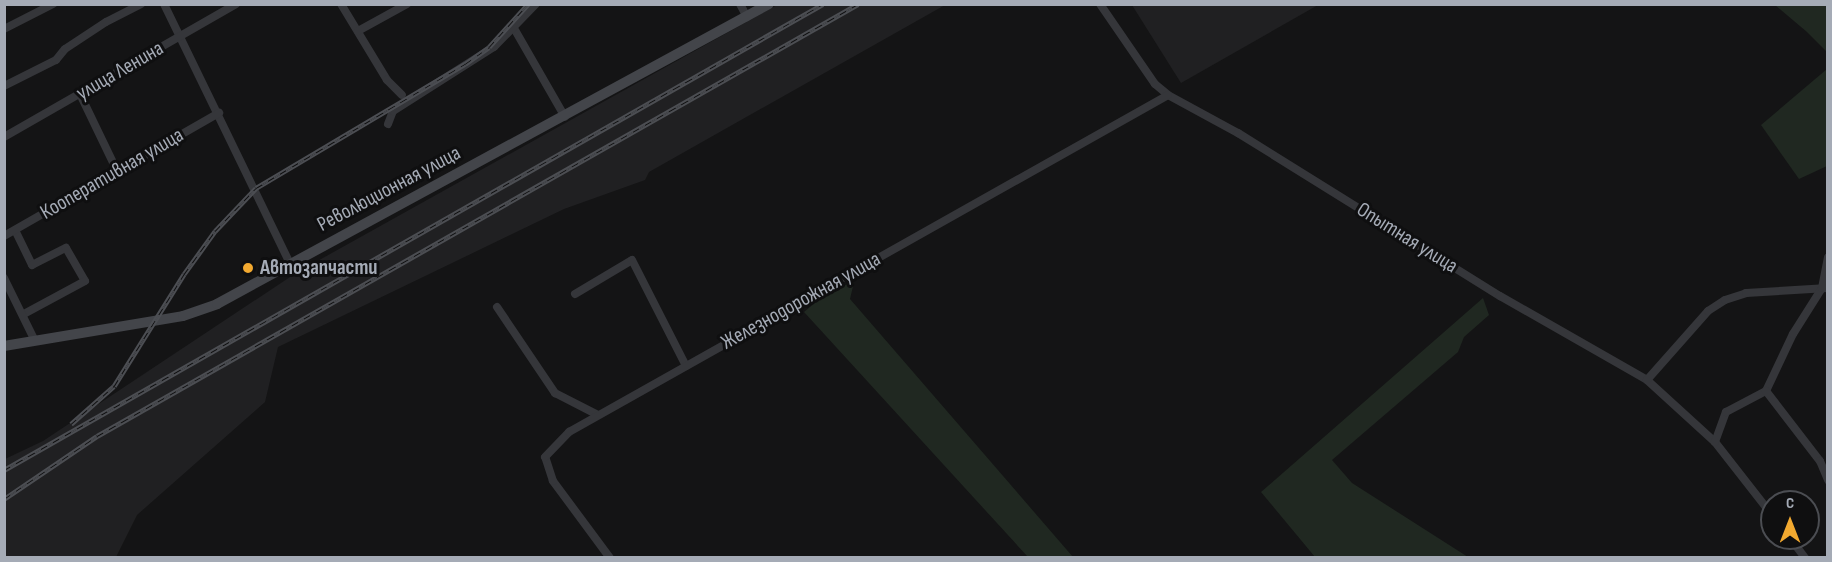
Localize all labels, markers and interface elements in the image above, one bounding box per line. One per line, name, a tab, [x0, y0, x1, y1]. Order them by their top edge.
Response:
street label: улица Ленина	[72, 36, 168, 106]
street label: Кооперативная улица	[36, 123, 188, 225]
street label: Революционная улица	[313, 141, 465, 237]
street label: Опытная улица	[1352, 197, 1462, 279]
street label: Железнодорожная улица	[717, 247, 885, 355]
place label: Автозапчасти	[260, 255, 377, 281]
marker: Автозапчасти	[241, 261, 255, 275]
north arrow	[1760, 490, 1820, 550]
text: С	[1786, 494, 1794, 513]

